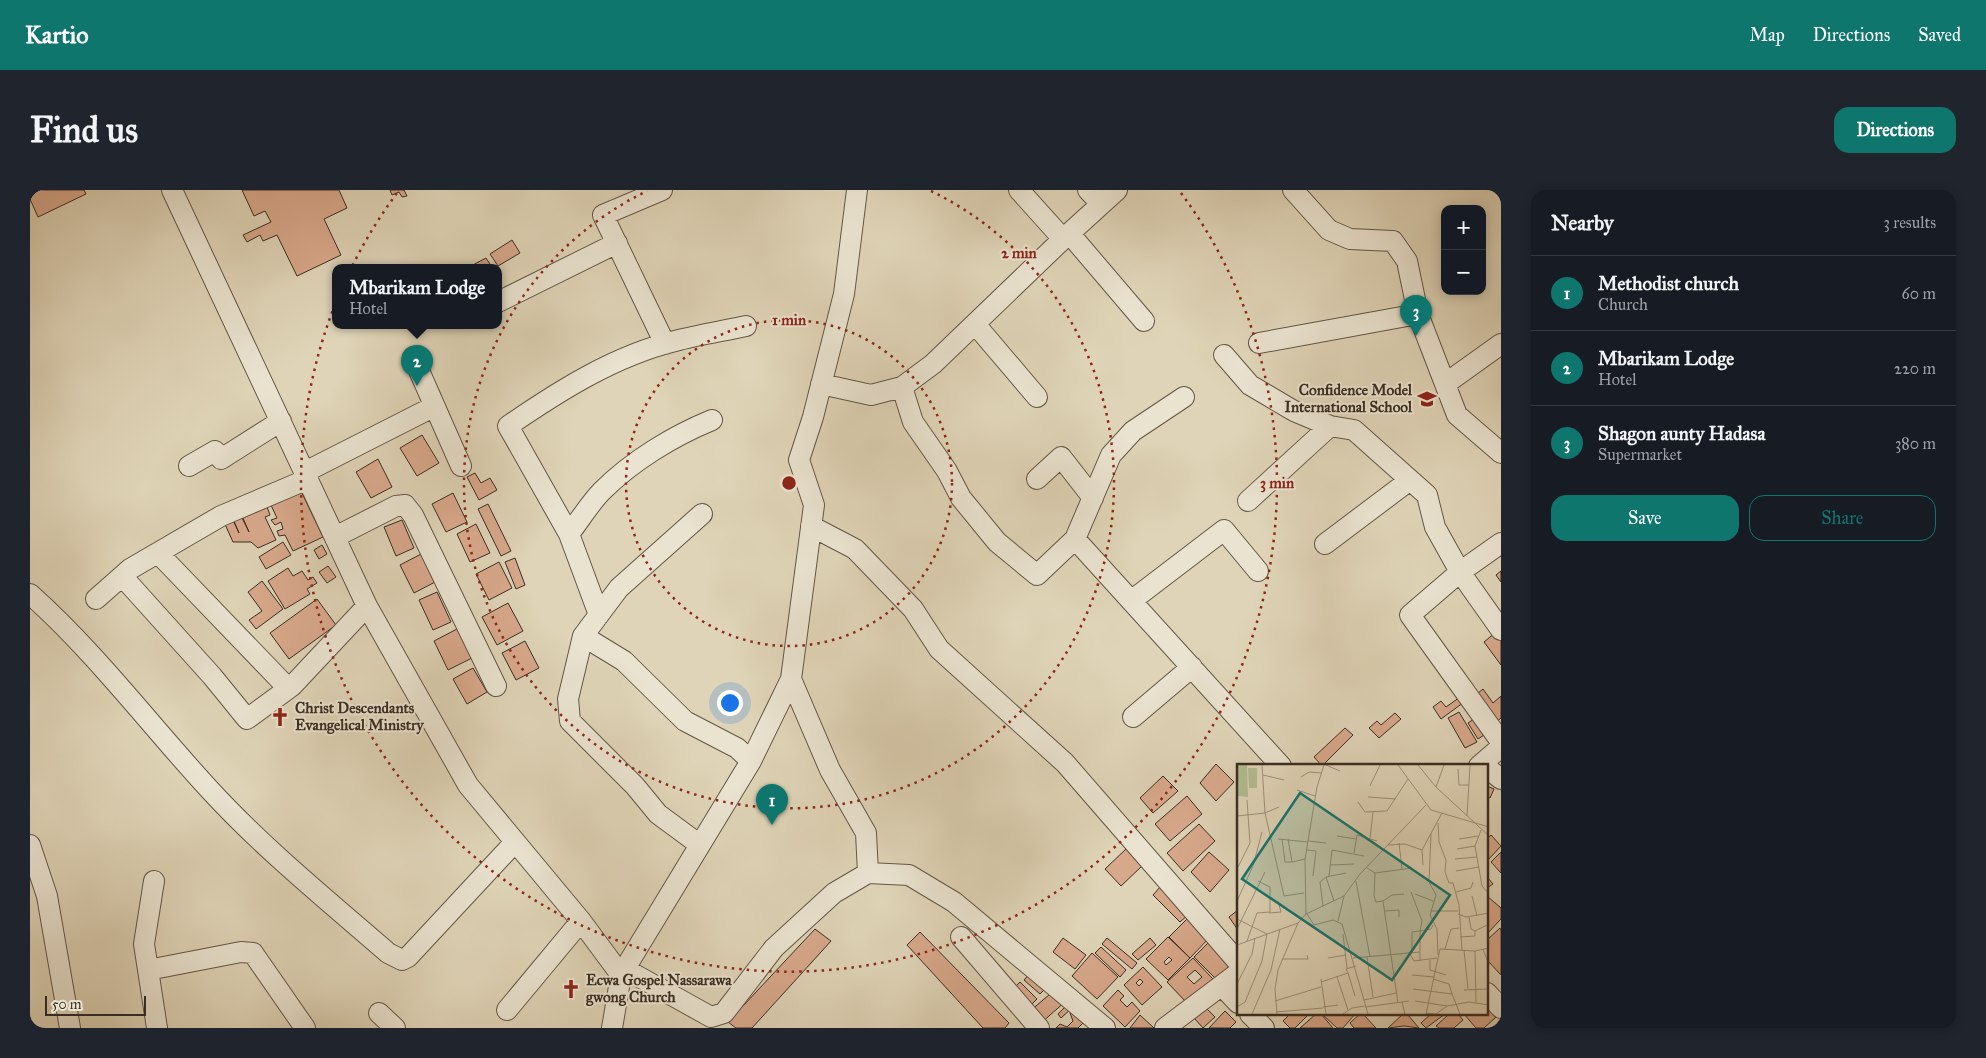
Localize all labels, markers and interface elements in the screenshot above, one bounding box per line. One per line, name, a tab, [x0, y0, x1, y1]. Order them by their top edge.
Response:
text: Kartio	[25, 20, 88, 50]
text: Map	[1749, 24, 1785, 46]
text: Directions	[1813, 24, 1890, 46]
text: Saved	[1918, 24, 1961, 46]
button: Directions	[1834, 107, 1956, 153]
text: Find us	[30, 109, 138, 152]
map controls	[1441, 205, 1486, 295]
button: +	[1441, 205, 1486, 250]
text: Nearby	[1551, 210, 1614, 236]
text: 3 results	[1883, 213, 1936, 232]
text: 2 min	[1001, 244, 1038, 262]
button: −	[1441, 250, 1486, 295]
popup	[332, 264, 502, 329]
text: Methodist church	[1598, 272, 1739, 295]
text: Mbarikam Lodge	[349, 276, 485, 299]
text: 1	[1564, 284, 1570, 303]
text: 60 m	[1902, 284, 1936, 303]
pin: 3	[1400, 295, 1432, 336]
text: Church	[1598, 295, 1648, 314]
text: Hotel	[349, 299, 387, 318]
text: 1 min	[772, 311, 807, 329]
pin: 2	[401, 345, 433, 386]
text: Mbarikam Lodge	[1598, 347, 1734, 370]
text: 2	[1563, 359, 1571, 378]
text: 220 m	[1894, 359, 1936, 378]
text: Hotel	[1598, 370, 1636, 389]
place label: Confidence Model International School	[1285, 381, 1413, 416]
school or university icon: Confidence Model International School	[1416, 388, 1438, 410]
text: Shagon aunty Hadasa	[1598, 422, 1766, 445]
text: 3	[1564, 434, 1570, 453]
text: 380 m	[1895, 434, 1936, 453]
text: Supermarket	[1598, 445, 1682, 464]
centre of rings	[780, 474, 798, 492]
text: 3 min	[1260, 474, 1295, 493]
button: Save	[1551, 495, 1739, 541]
button: Share	[1749, 495, 1936, 541]
your location	[717, 690, 743, 716]
place label: Christ Descendants Evangelical Ministry	[295, 699, 425, 735]
church icon: Christ Descendants Evangelical Ministry	[269, 706, 291, 728]
inset map	[1237, 764, 1488, 1016]
pin: 1	[756, 784, 788, 825]
place label: Ecwa Gospel Nassarawa gwong Church	[586, 971, 732, 1007]
church icon: Ecwa Gospel Nassarawa gwong Church	[560, 978, 582, 1000]
scale bar	[45, 993, 146, 1016]
text: 50 m	[52, 996, 81, 1013]

